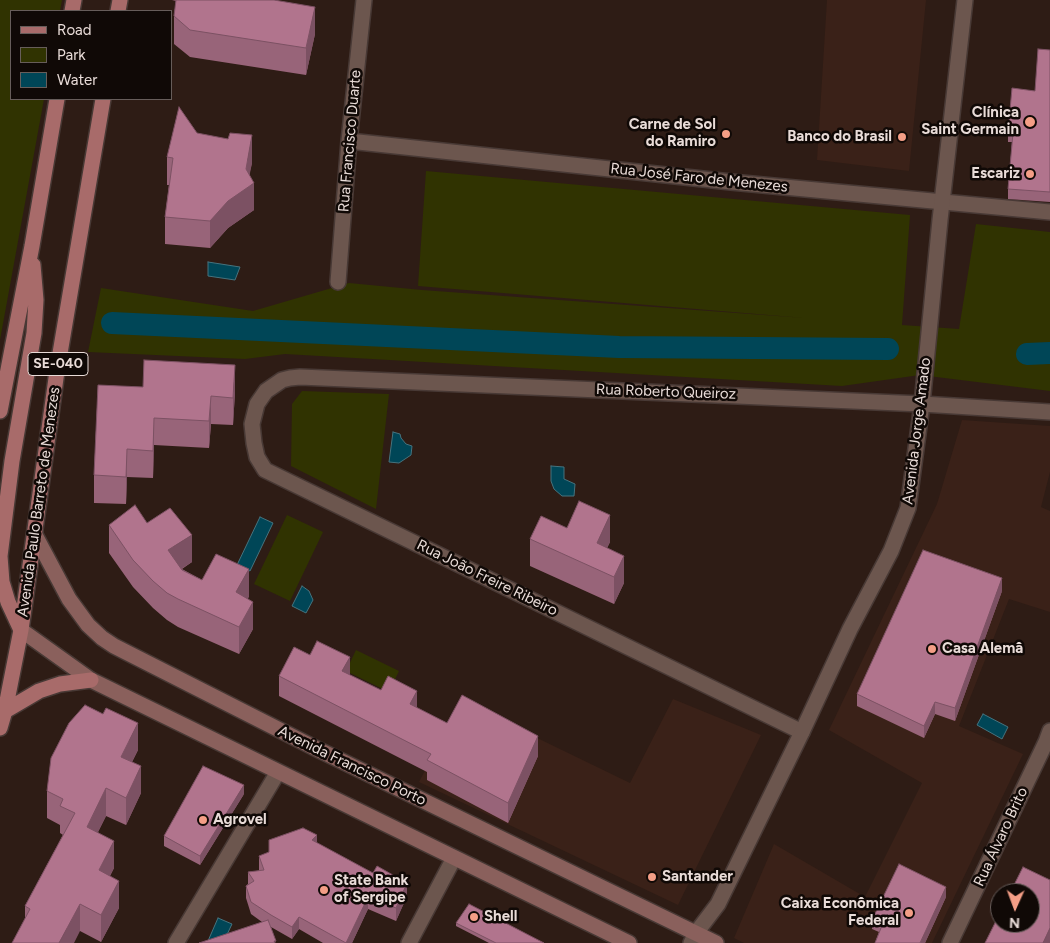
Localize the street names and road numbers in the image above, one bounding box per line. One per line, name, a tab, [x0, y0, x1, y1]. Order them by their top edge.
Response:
street label: Rua Francisco Duarte	[335, 69, 365, 213]
street label: Rua José Faro de Menezes	[609, 160, 789, 196]
road number: SE-040	[28, 352, 88, 376]
street label: Avenida Jorge Amado	[899, 356, 935, 506]
street label: Rua Roberto Queiroz	[596, 381, 736, 403]
street label: Avenida Paulo Barreto de Menezes	[14, 386, 64, 618]
street label: Rua João Freire Ribeiro	[414, 536, 560, 620]
street label: Avenida Francisco Porto	[275, 722, 429, 810]
street label: Rua Álvaro Brito	[970, 785, 1032, 889]

